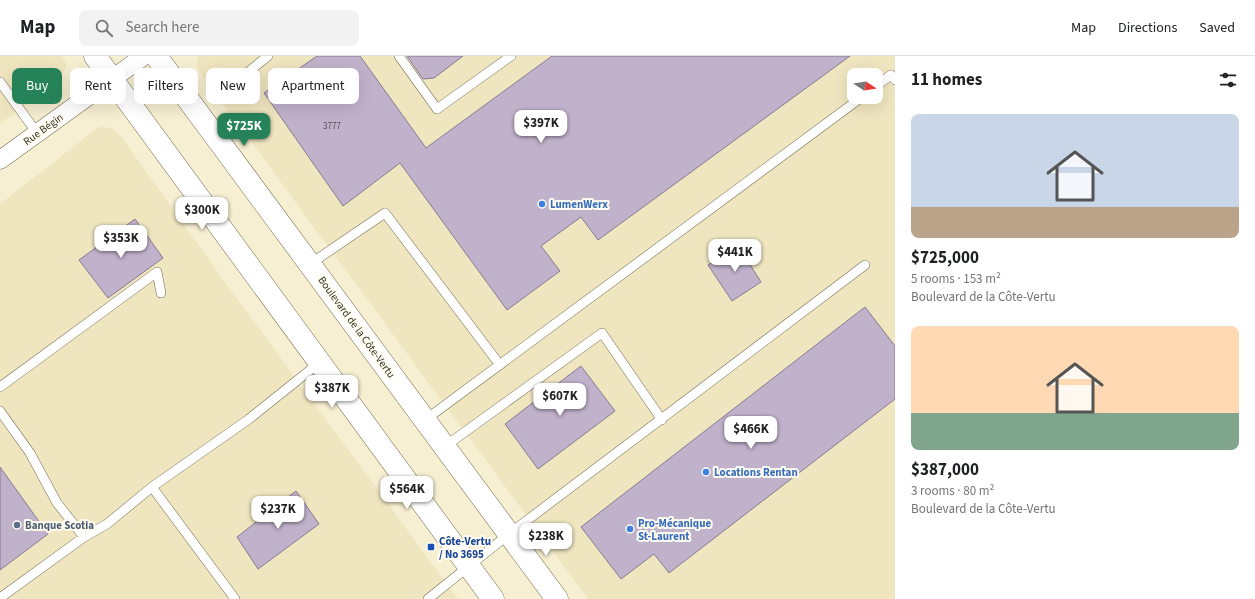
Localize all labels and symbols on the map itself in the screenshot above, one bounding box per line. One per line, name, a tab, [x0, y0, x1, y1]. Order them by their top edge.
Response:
north arrow	[847, 68, 883, 104]
street label: Rue Bégin	[20, 110, 66, 149]
pin: $397K	[513, 110, 569, 144]
pin: $725K	[216, 113, 272, 147]
house number: 3777	[323, 120, 341, 133]
pin: $300K	[174, 197, 230, 231]
place label: LumenWerx	[550, 197, 608, 212]
marker: LumenWerx	[537, 199, 547, 209]
pin: $353K	[93, 225, 149, 259]
pin: $441K	[707, 239, 763, 273]
street label: Boulevard de la Côte-Vertu	[315, 273, 399, 381]
pin: $387K	[304, 375, 360, 409]
pin: $607K	[532, 383, 588, 417]
pin: $466K	[723, 416, 779, 450]
place label: Locations Rentan	[714, 465, 798, 480]
marker: Locations Rentan	[701, 467, 711, 477]
pin: $564K	[379, 476, 435, 510]
pin: $237K	[250, 496, 306, 530]
place label: Pro-Mécanique St-Laurent	[638, 516, 711, 544]
place label: Banque Scotia	[25, 518, 94, 533]
marker: Banque Scotia	[12, 520, 22, 530]
pin: $238K	[518, 523, 574, 557]
marker: Pro-Mécanique St-Laurent	[625, 524, 635, 534]
place label: Côte-Vertu / No 3695	[439, 534, 491, 562]
marker: Côte-Vertu / No 3695	[426, 542, 436, 552]

